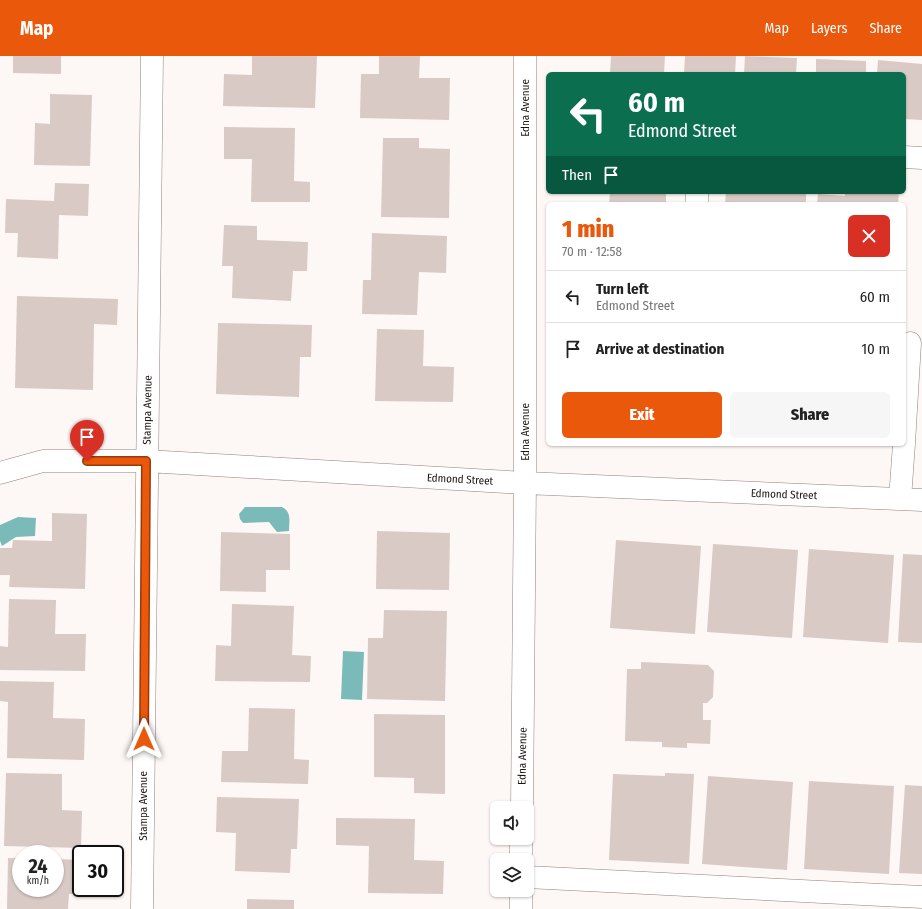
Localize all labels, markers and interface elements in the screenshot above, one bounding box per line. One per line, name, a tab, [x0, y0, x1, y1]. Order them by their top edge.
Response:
text: Map	[20, 17, 53, 40]
text: Map	[765, 20, 789, 37]
text: Layers	[811, 20, 847, 37]
text: Share	[869, 20, 902, 37]
street label: Edna Avenue	[519, 79, 532, 137]
text: 60 m	[628, 86, 685, 119]
icon: left	[562, 88, 614, 140]
text: Edmond Street	[628, 120, 737, 142]
icon: arrive	[600, 164, 622, 186]
text: Then	[562, 166, 592, 184]
text: 1 min	[562, 215, 614, 243]
button: close	[848, 215, 890, 257]
text: 70 m · 12:58	[562, 244, 622, 259]
text: Turn left	[596, 280, 649, 298]
icon: left	[562, 286, 584, 308]
text: 60 m	[860, 288, 890, 306]
text: Edmond Street	[596, 298, 674, 313]
icon: arrive	[562, 338, 584, 360]
text: Arrive at destination	[596, 340, 724, 358]
text: 10 m	[861, 340, 890, 358]
street label: Stampa Avenue	[140, 375, 155, 445]
button: Exit	[562, 392, 722, 438]
button: Share	[730, 392, 890, 438]
street label: Edna Avenue	[519, 403, 532, 461]
pin	[70, 420, 104, 461]
icon: arrive	[76, 426, 98, 448]
street label: Edmond Street	[426, 471, 494, 488]
street label: Edmond Street	[751, 487, 818, 502]
position arrow	[123, 718, 165, 760]
street label: Edna Avenue	[515, 727, 530, 785]
street label: Stampa Avenue	[137, 771, 150, 841]
map controls	[490, 801, 534, 897]
button: sound	[490, 801, 534, 845]
speed limit sign: 30	[72, 845, 124, 897]
button: layers	[490, 853, 534, 897]
text: 24	[28, 854, 48, 878]
text: km/h	[27, 875, 49, 887]

